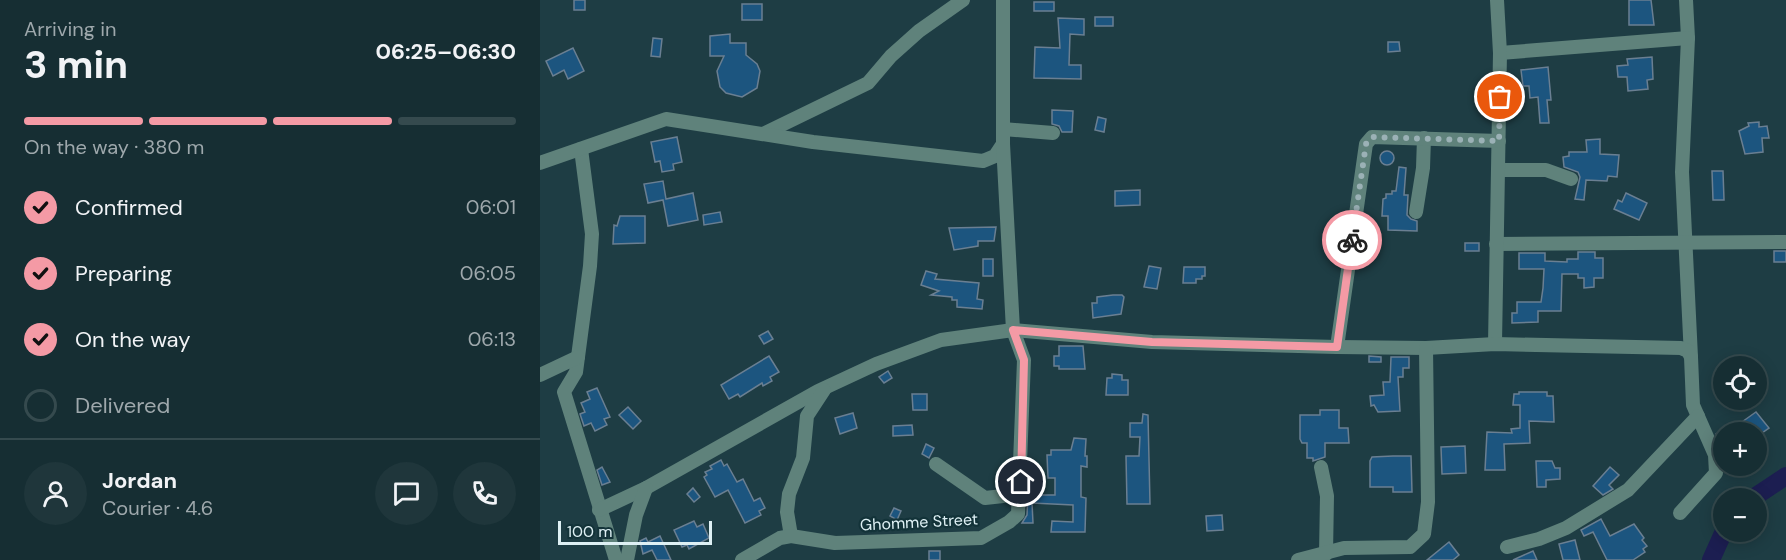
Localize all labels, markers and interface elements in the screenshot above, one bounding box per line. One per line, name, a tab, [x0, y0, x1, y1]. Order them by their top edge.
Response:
text: Arriving in	[24, 16, 116, 42]
text: 06:25–06:30	[376, 37, 516, 66]
text: 3 min	[24, 39, 128, 90]
pin	[1474, 71, 1525, 122]
icon: bag	[1483, 80, 1516, 113]
text: On the way · 380 m	[24, 134, 204, 160]
icon: check	[24, 191, 57, 224]
text: Confirmed	[75, 193, 183, 222]
text: 06:01	[466, 194, 516, 220]
courier	[1322, 210, 1382, 270]
icon: bike	[1336, 224, 1369, 257]
icon: check	[24, 257, 57, 290]
text: Preparing	[75, 259, 172, 288]
text: 06:05	[460, 260, 516, 286]
icon: check	[24, 323, 57, 356]
text: On the way	[75, 325, 190, 354]
text: 06:13	[468, 326, 516, 352]
map controls	[1713, 356, 1767, 542]
button: locate	[1713, 356, 1767, 410]
text: Delivered	[75, 391, 170, 420]
button: +	[1713, 422, 1767, 476]
pin	[995, 456, 1046, 507]
button: person	[24, 462, 87, 525]
button: chat	[375, 462, 438, 525]
button: phone	[453, 462, 516, 525]
icon: home	[1004, 465, 1037, 498]
text: Jordan	[102, 466, 177, 495]
button: −	[1713, 488, 1767, 542]
text: Courier · 4.6	[102, 495, 213, 521]
street label: Ghomme Street	[860, 508, 978, 536]
scale bar	[558, 518, 712, 546]
text: 100 m	[567, 521, 612, 542]

